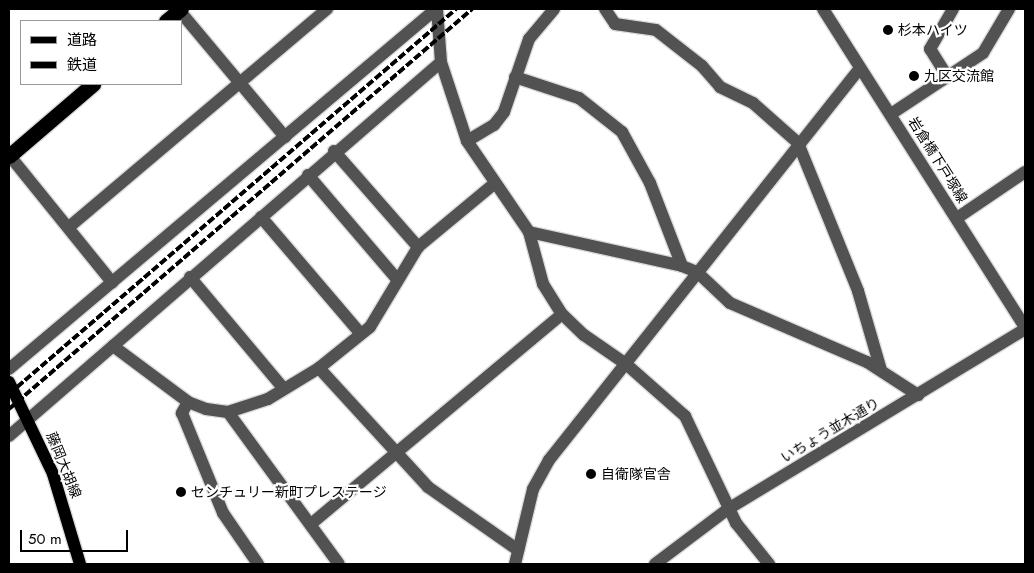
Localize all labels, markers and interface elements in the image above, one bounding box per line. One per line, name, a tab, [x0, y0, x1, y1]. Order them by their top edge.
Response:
legend	[20, 20, 182, 85]
place label: 杉本ハイツ	[898, 22, 968, 38]
marker: 杉本ハイツ	[882, 24, 894, 36]
text: 道路	[67, 29, 97, 51]
text: 鉄道	[67, 54, 97, 76]
place label: 九区交流館	[924, 68, 994, 84]
marker: 九区交流館	[908, 70, 920, 82]
street label: 岩倉橋下戸塚線	[905, 114, 971, 206]
street label: いちょう並木通り	[778, 394, 882, 466]
street label: 藤岡大胡線	[43, 429, 85, 501]
place label: 自衛隊官舎	[601, 466, 671, 482]
marker: 自衛隊官舎	[585, 468, 597, 480]
place label: センチュリー新町プレステージ	[191, 484, 387, 500]
marker: センチュリー新町プレステージ	[175, 486, 187, 498]
scale bar	[22, 520, 130, 552]
text: 50 m	[28, 528, 62, 550]

